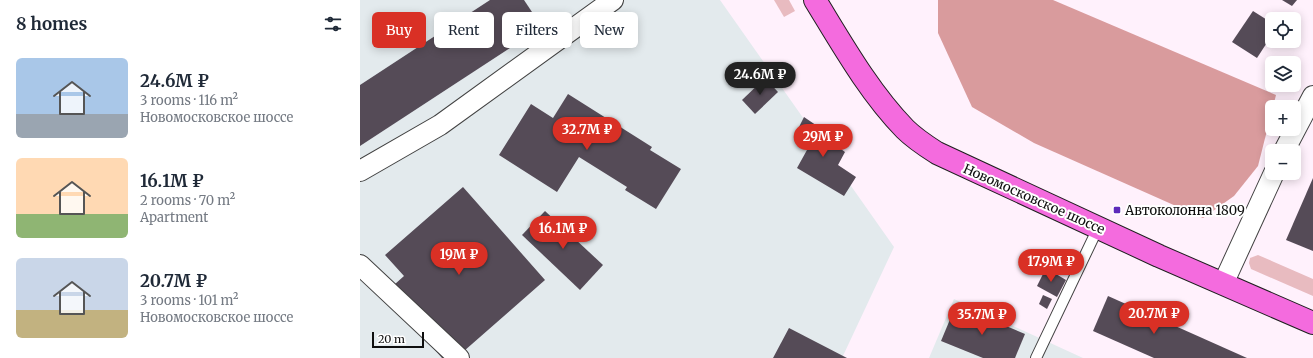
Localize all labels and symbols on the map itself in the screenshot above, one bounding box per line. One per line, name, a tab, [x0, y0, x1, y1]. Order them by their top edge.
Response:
pin: 24.6M ₽	[723, 62, 797, 96]
pin: 32.7M ₽	[550, 117, 624, 151]
pin: 29M ₽	[795, 124, 851, 158]
street label: Новомосковское шоссе	[960, 160, 1108, 238]
place label: Автоколонна 1809	[1124, 202, 1245, 219]
marker: Автоколонна 1809	[1112, 205, 1122, 215]
pin: 16.1M ₽	[526, 216, 600, 250]
pin: 19M ₽	[431, 242, 487, 276]
pin: 17.9M ₽	[1014, 249, 1088, 283]
pin: 20.7M ₽	[1117, 301, 1191, 335]
pin: 35.7M ₽	[945, 302, 1019, 336]
scale bar	[372, 330, 424, 349]

